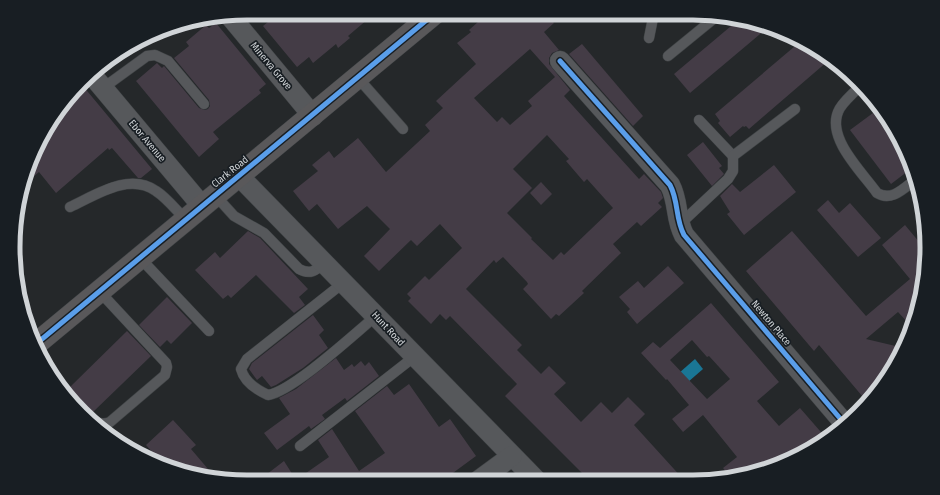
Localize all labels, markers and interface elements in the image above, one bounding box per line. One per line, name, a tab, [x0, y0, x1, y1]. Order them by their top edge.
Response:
street label: Minerva Grove	[248, 40, 294, 92]
street label: Ebor Avenue	[126, 118, 168, 164]
street label: Clark Road	[209, 154, 251, 190]
street label: Newton Place	[749, 298, 793, 348]
street label: Hunt Road	[369, 309, 407, 349]

